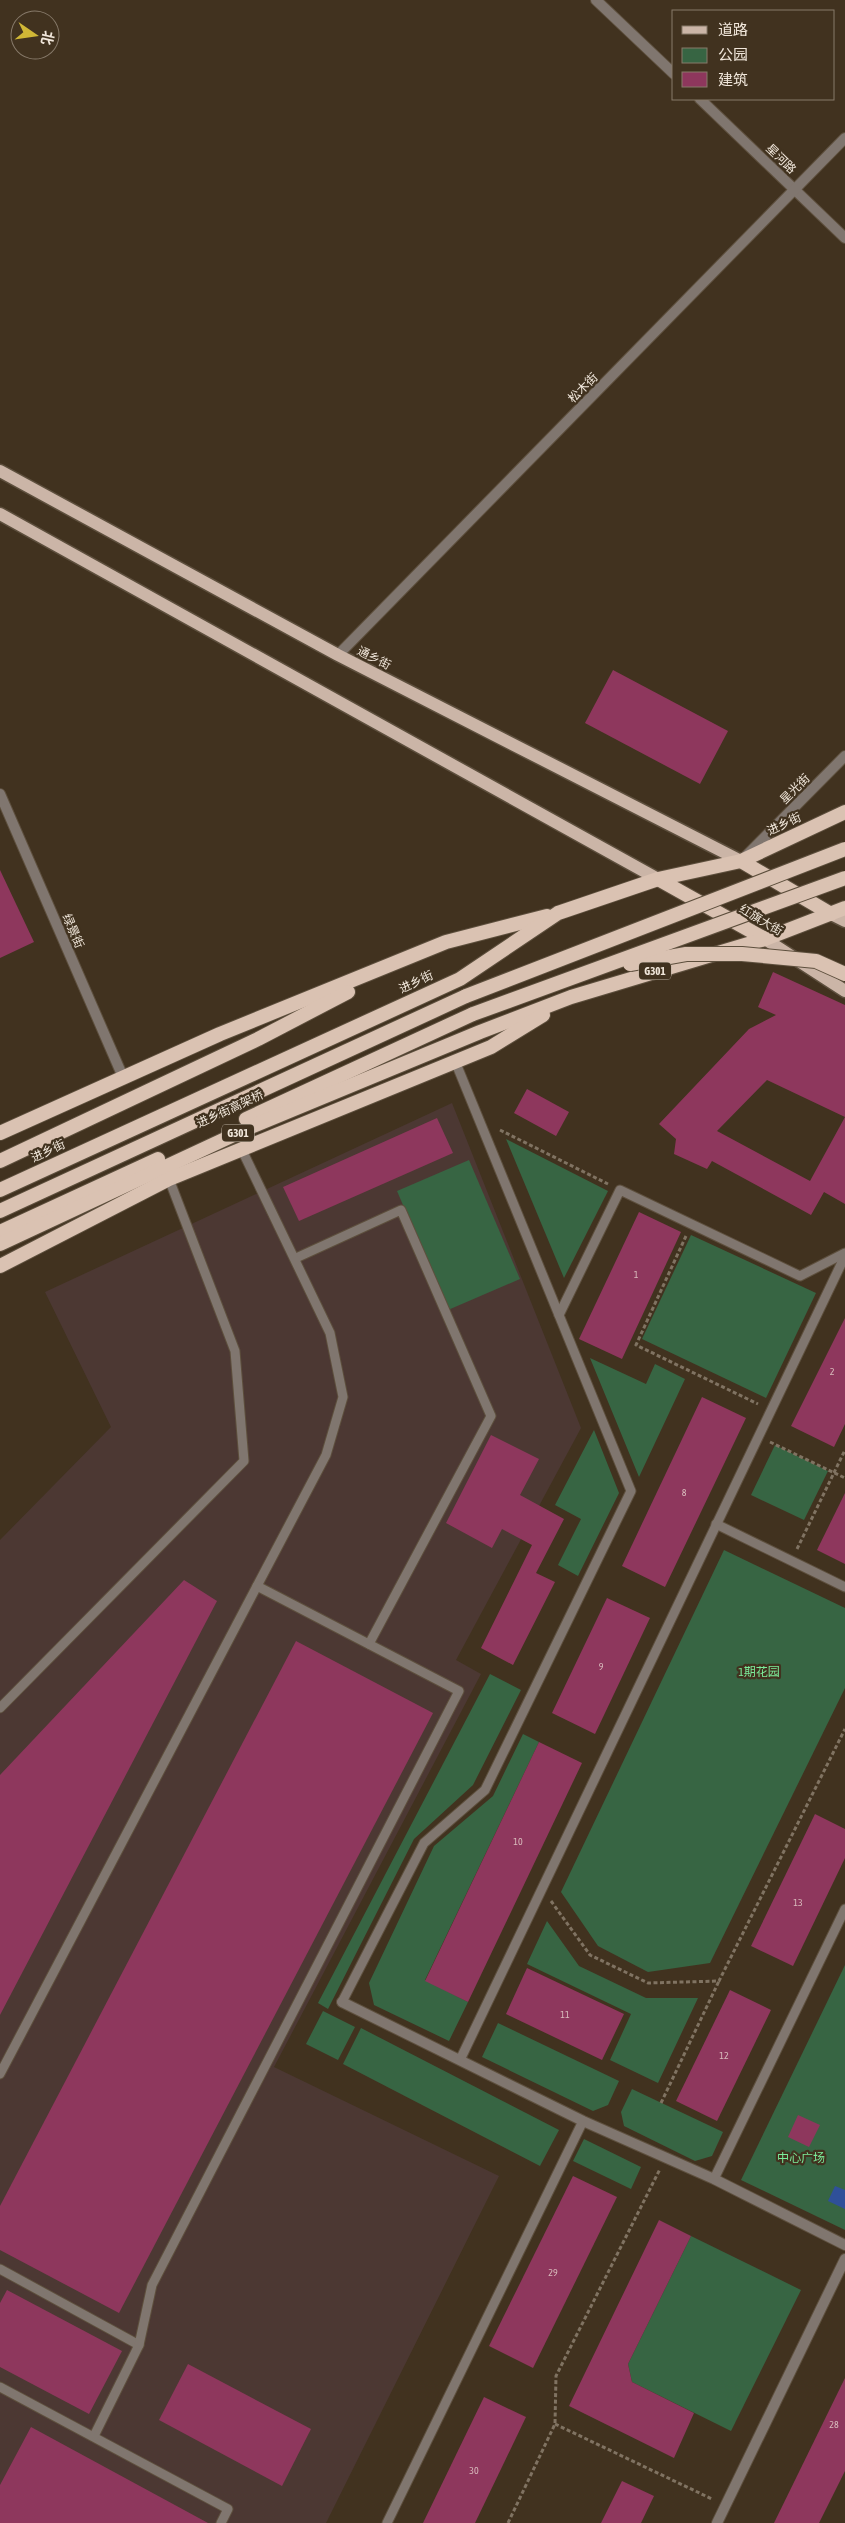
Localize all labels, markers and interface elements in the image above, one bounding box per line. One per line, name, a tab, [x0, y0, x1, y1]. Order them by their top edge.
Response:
north arrow	[10, 10, 60, 60]
legend	[672, 10, 835, 100]
text: 道路	[718, 21, 748, 38]
text: 北	[38, 29, 57, 47]
text: 公园	[718, 46, 748, 63]
text: 建筑	[718, 71, 748, 88]
street label: 星河路	[763, 141, 799, 177]
street label: 松木街	[565, 370, 601, 406]
street label: 通乡街	[355, 644, 393, 672]
street label: 星光街	[777, 771, 813, 807]
street label: 进乡街	[765, 810, 803, 838]
street label: 红旗大街	[737, 902, 785, 938]
street label: 绿景街	[60, 912, 86, 950]
road number: G301	[639, 962, 671, 979]
street label: 进乡街	[397, 968, 435, 996]
street label: 进乡街高架桥	[194, 1087, 266, 1131]
road number: G301	[222, 1124, 254, 1142]
street label: 进乡街	[29, 1137, 67, 1165]
house number: 1	[634, 1269, 639, 1280]
house number: 2	[830, 1366, 835, 1377]
house number: 8	[682, 1487, 687, 1498]
house number: 9	[599, 1661, 604, 1672]
park label: 1期花园	[738, 1665, 780, 1679]
house number: 10	[513, 1836, 523, 1847]
house number: 13	[793, 1897, 803, 1908]
house number: 11	[560, 2009, 570, 2020]
house number: 12	[719, 2050, 729, 2061]
park label: 中心广场	[777, 2151, 825, 2165]
house number: 29	[548, 2267, 558, 2278]
house number: 28	[829, 2419, 839, 2430]
house number: 30	[469, 2465, 479, 2476]

